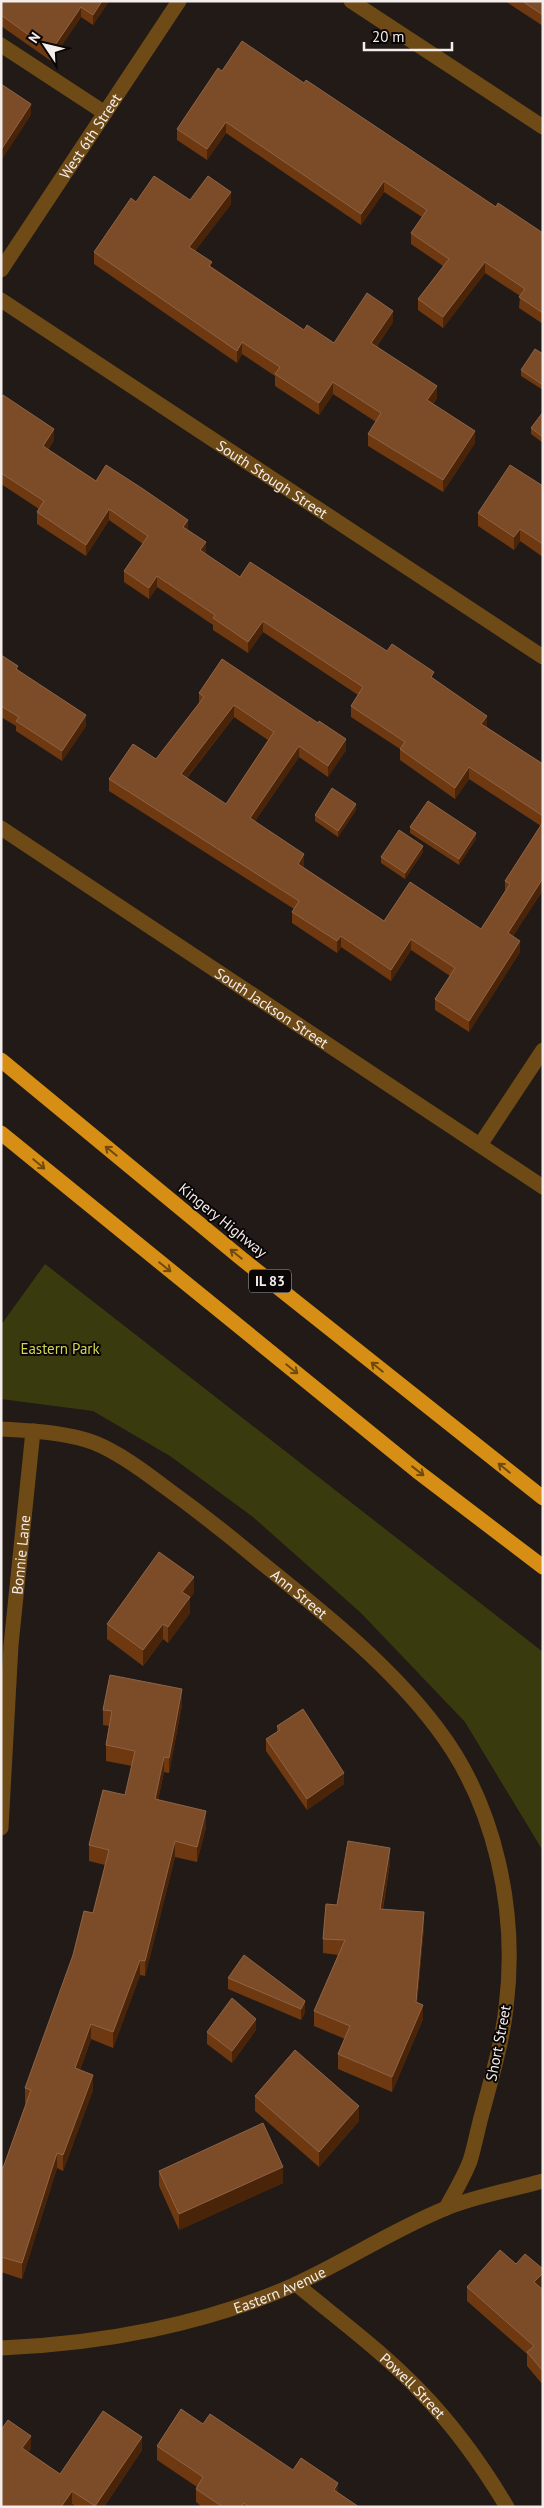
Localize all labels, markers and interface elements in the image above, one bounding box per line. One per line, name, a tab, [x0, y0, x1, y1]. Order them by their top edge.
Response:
north arrow	[20, 20, 70, 70]
scale bar	[364, 20, 452, 52]
text: 20 m	[372, 27, 405, 46]
text: N	[24, 29, 44, 46]
street label: West 6th Street	[55, 89, 125, 182]
street label: South Stough Street	[213, 435, 332, 522]
street label: South Jackson Street	[212, 963, 332, 1052]
one-way arrow	[104, 1146, 117, 1157]
one-way arrow	[32, 1159, 45, 1170]
street label: Kingery Highway	[175, 1179, 271, 1262]
one-way arrow	[230, 1249, 243, 1260]
one-way arrow	[158, 1261, 171, 1272]
road number: IL 83	[249, 1270, 291, 1292]
park label: Eastern Park	[20, 1339, 100, 1358]
one-way arrow	[371, 1361, 384, 1372]
one-way arrow	[285, 1363, 298, 1374]
one-way arrow	[498, 1463, 511, 1474]
one-way arrow	[411, 1465, 424, 1476]
street label: Bonnie Lane	[7, 1514, 34, 1595]
street label: Ann Street	[267, 1565, 332, 1622]
street label: Short Street	[481, 2003, 515, 2083]
street label: Eastern Avenue	[231, 2262, 329, 2317]
street label: Powell Street	[376, 2348, 450, 2422]

